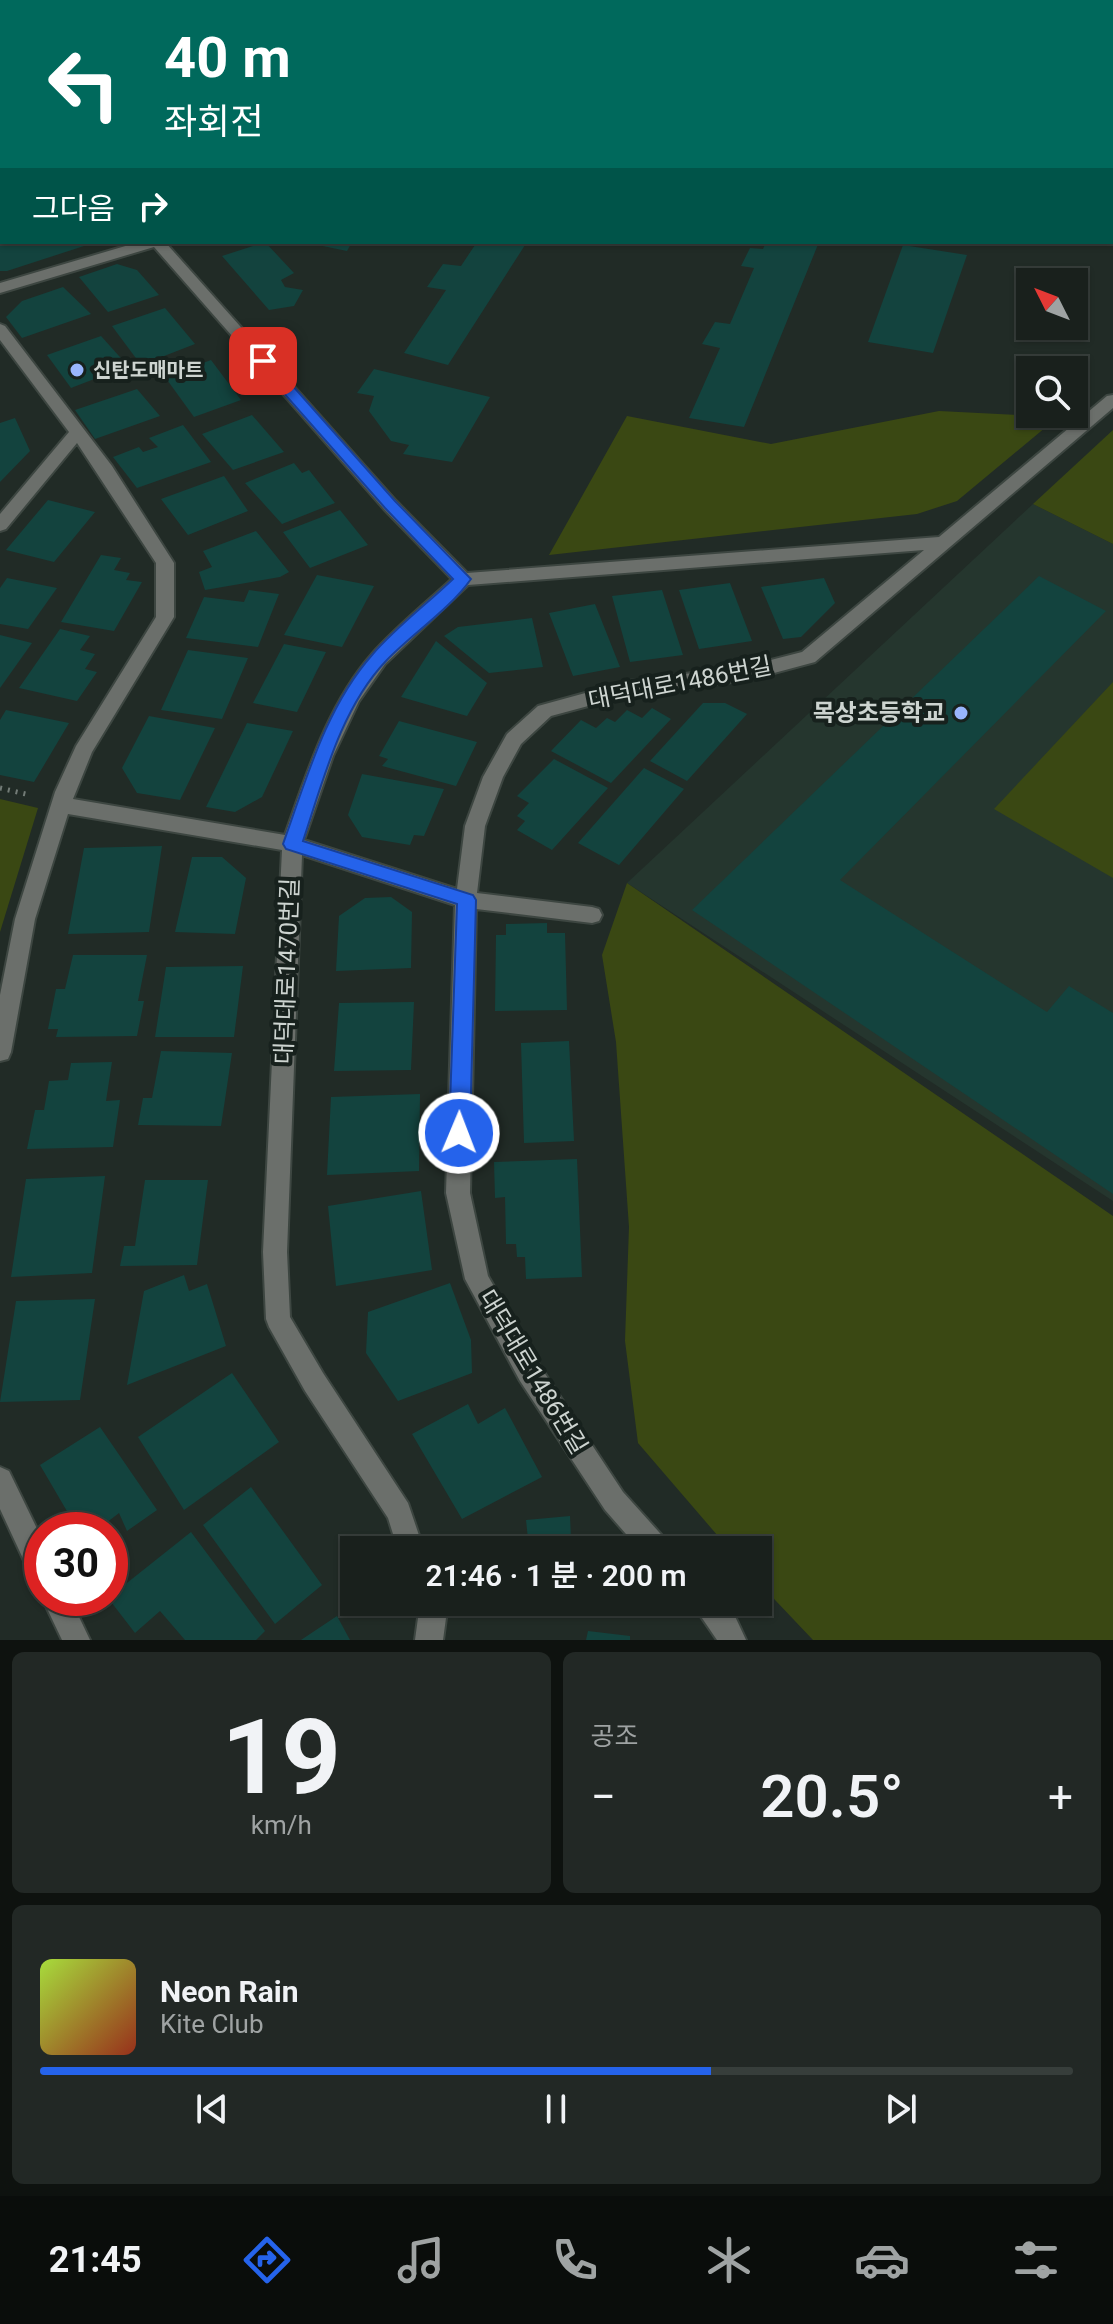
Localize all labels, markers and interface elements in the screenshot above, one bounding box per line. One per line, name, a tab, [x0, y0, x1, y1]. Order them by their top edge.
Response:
text: 40 m	[164, 25, 291, 91]
icon: left	[32, 32, 136, 136]
text: 좌회전	[164, 101, 263, 143]
icon: right	[131, 184, 175, 228]
text: 그다음	[32, 191, 115, 226]
north arrow	[1016, 268, 1088, 340]
map controls	[1016, 268, 1088, 428]
pin	[229, 327, 297, 395]
icon: arrive	[241, 339, 285, 383]
button: search	[1016, 356, 1088, 428]
place label: 신탄도매마트	[93, 358, 203, 382]
marker: 신탄도매마트	[68, 361, 86, 379]
street label: 대덕대로1486번길	[586, 651, 774, 715]
place label: 목상초등학교	[813, 699, 945, 727]
marker: 목상초등학교	[952, 704, 970, 722]
street label: 대덕대로1470번길	[270, 877, 304, 1065]
position arrow	[417, 1091, 501, 1175]
street label: 대덕대로1486번길	[473, 1285, 593, 1459]
speed limit sign: 30	[24, 1512, 128, 1616]
text: 21:46 · 1 분 · 200 m	[425, 1558, 687, 1593]
text: 19	[222, 1697, 341, 1818]
text: 공조	[591, 1721, 638, 1751]
text: 20.5°	[760, 1761, 903, 1832]
text: −	[591, 1771, 616, 1823]
text: +	[1048, 1771, 1073, 1823]
text: km/h	[251, 1810, 312, 1840]
text: Neon Rain	[160, 1974, 299, 2009]
text: Kite Club	[160, 2009, 264, 2039]
icon: previous	[190, 2087, 234, 2131]
icon: pause	[534, 2087, 578, 2131]
icon: next	[879, 2087, 923, 2131]
icon: directions	[239, 2232, 295, 2288]
icon: music	[393, 2232, 449, 2288]
icon: phone	[547, 2232, 603, 2288]
icon: climate	[701, 2232, 757, 2288]
icon: car	[854, 2232, 910, 2288]
icon: filters	[1008, 2232, 1064, 2288]
text: 21:45	[49, 2239, 142, 2281]

